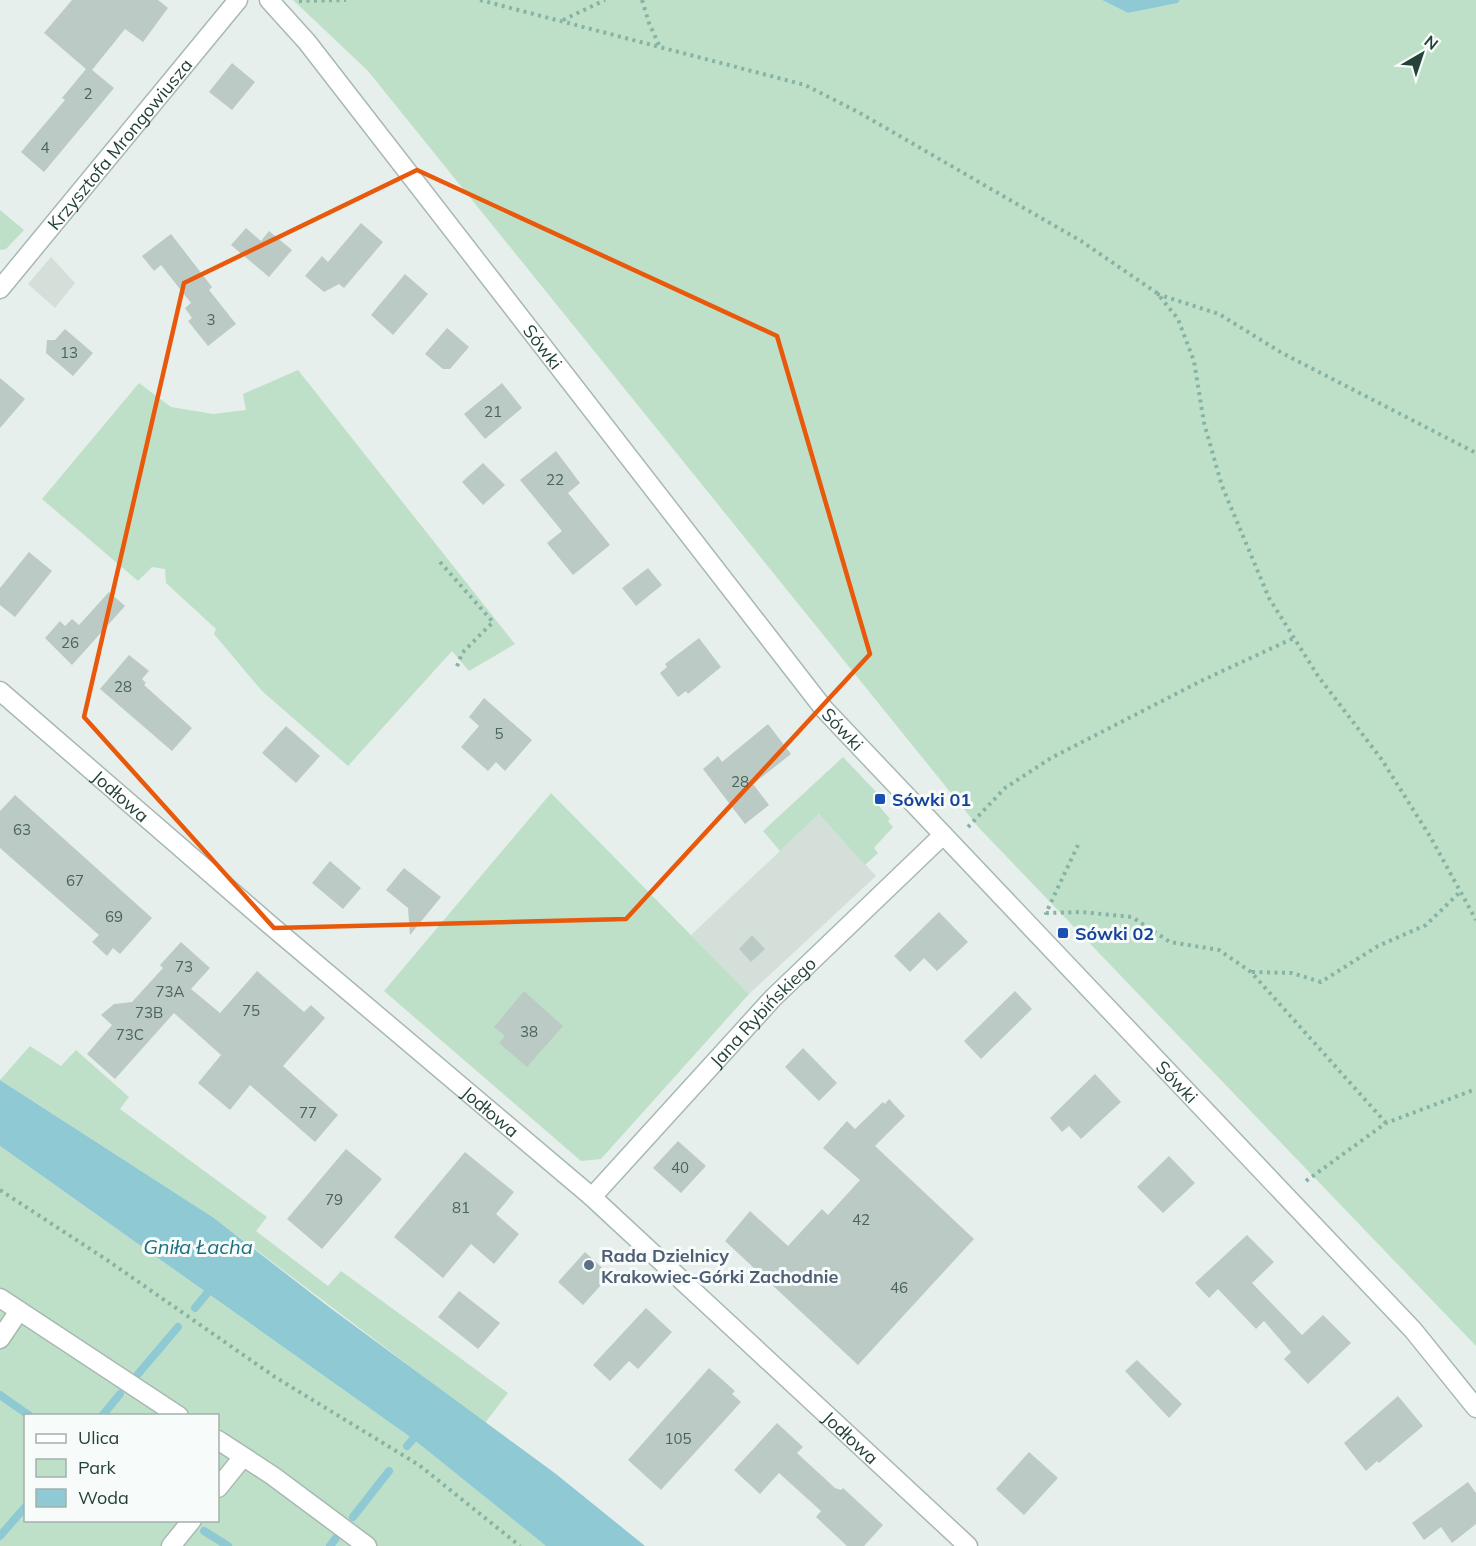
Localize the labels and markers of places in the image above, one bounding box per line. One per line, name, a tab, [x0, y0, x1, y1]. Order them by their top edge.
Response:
place label: Sówki 01	[892, 788, 971, 811]
marker: Sówki 01	[873, 792, 887, 806]
place label: Sówki 02	[1075, 922, 1154, 945]
marker: Sówki 02	[1056, 926, 1070, 940]
place label: Rada Dzielnicy Krakowiec-Górki Zachodnie	[601, 1244, 838, 1288]
marker: Rada Dzielnicy Krakowiec-Górki Zachodnie	[582, 1258, 596, 1272]

